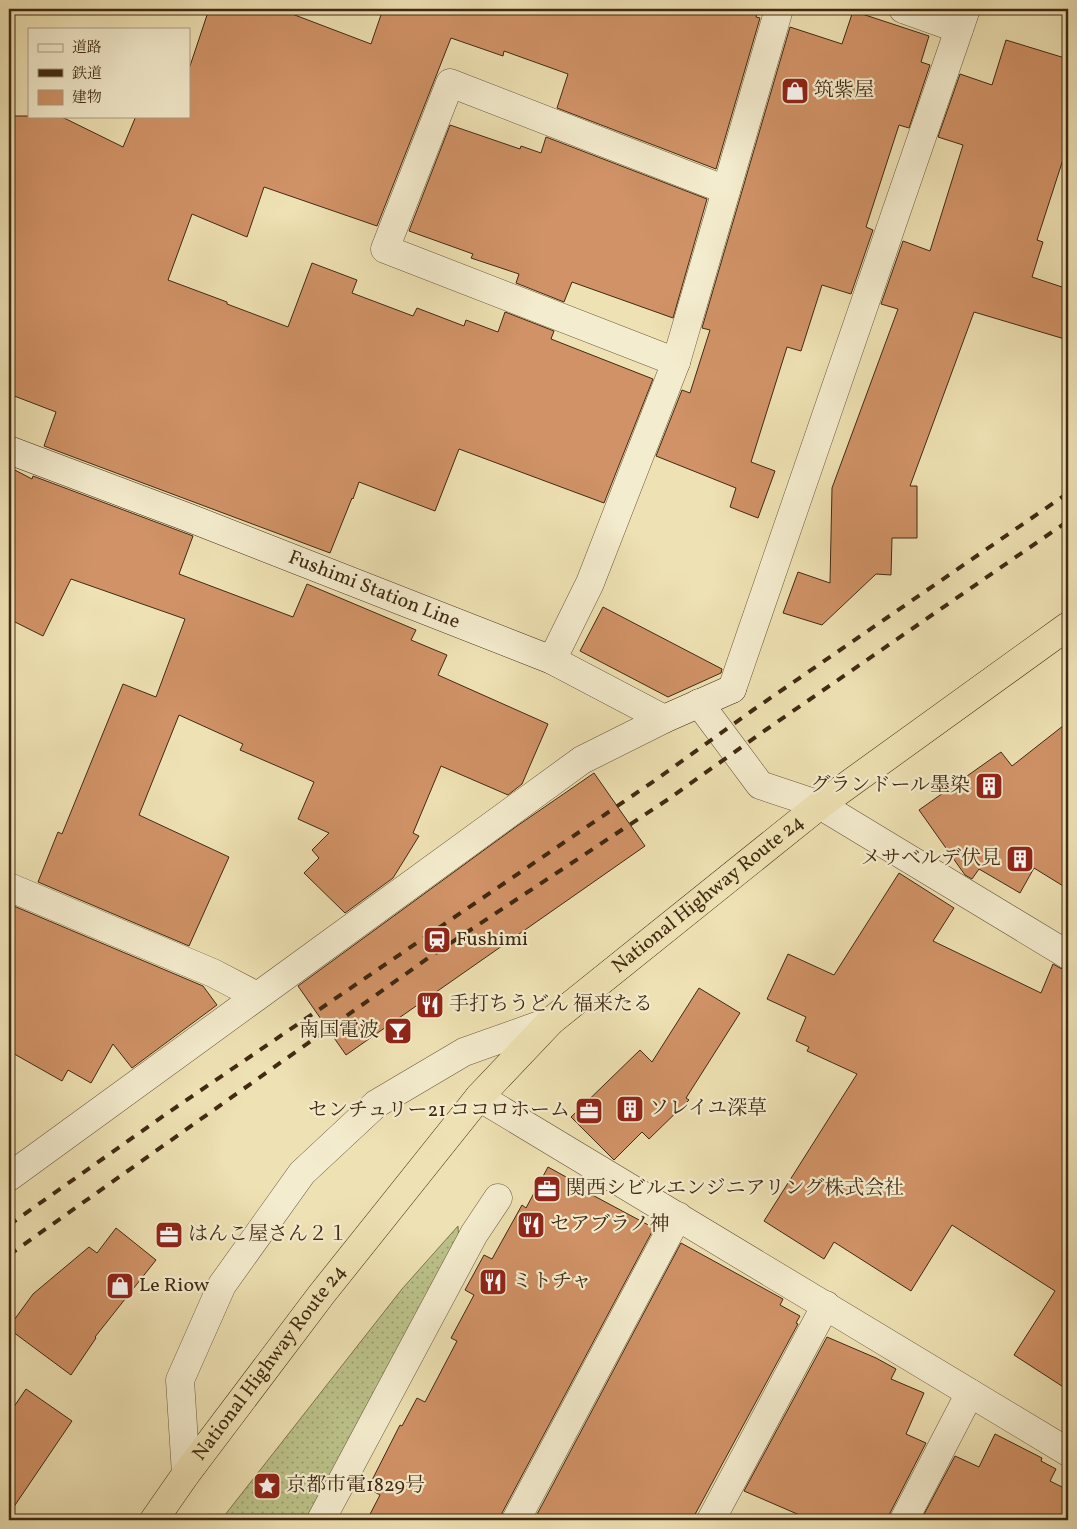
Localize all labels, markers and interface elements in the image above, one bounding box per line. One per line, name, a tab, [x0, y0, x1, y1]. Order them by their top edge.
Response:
legend	[28, 28, 190, 118]
text: 道路	[72, 38, 102, 59]
text: 鉄道	[72, 64, 102, 85]
shop icon: 筑紫屋	[780, 76, 810, 106]
place label: 筑紫屋	[814, 77, 874, 105]
text: 建物	[72, 88, 102, 109]
street label: Fushimi Station Line	[284, 544, 464, 637]
building icon: グランドール墨染	[974, 771, 1004, 801]
place label: グランドール墨染	[810, 772, 970, 800]
street label: National Highway Route 24	[606, 809, 810, 981]
building icon: メサベルデ伏見	[1005, 844, 1035, 874]
place label: メサベルデ伏見	[861, 845, 1001, 873]
station icon: Fushimi	[422, 925, 452, 955]
place label: Fushimi	[456, 926, 528, 954]
restaurant icon: 手打ちうどん 福来たる	[415, 990, 445, 1020]
place label: 手打ちうどん 福来たる	[449, 991, 653, 1019]
bar icon: 南国電波	[383, 1016, 413, 1046]
place label: 南国電波	[299, 1017, 379, 1045]
building icon: ソレイユ深草	[615, 1094, 645, 1124]
place label: ソレイユ深草	[649, 1095, 767, 1123]
office icon: センチュリー21 ココロホーム	[574, 1096, 604, 1126]
place label: センチュリー21 ココロホーム	[308, 1097, 570, 1125]
office icon: 関西シビルエンジニアリング株式会社	[532, 1174, 562, 1204]
place label: 関西シビルエンジニアリング株式会社	[566, 1175, 904, 1203]
restaurant icon: セアブラノ神	[516, 1210, 546, 1240]
place label: セアブラノ神	[550, 1211, 669, 1239]
office icon: はんこ屋さん２１	[154, 1220, 184, 1250]
place label: はんこ屋さん２１	[188, 1221, 348, 1249]
street label: National Highway Route 24	[186, 1259, 353, 1467]
restaurant icon: ミトチャ	[478, 1267, 508, 1297]
place label: ミトチャ	[512, 1268, 591, 1296]
shop icon: Le Riow	[105, 1271, 135, 1301]
place label: Le Riow	[139, 1272, 210, 1300]
place icon: 京都市電1829号	[252, 1471, 282, 1501]
place label: 京都市電1829号	[286, 1472, 425, 1500]

